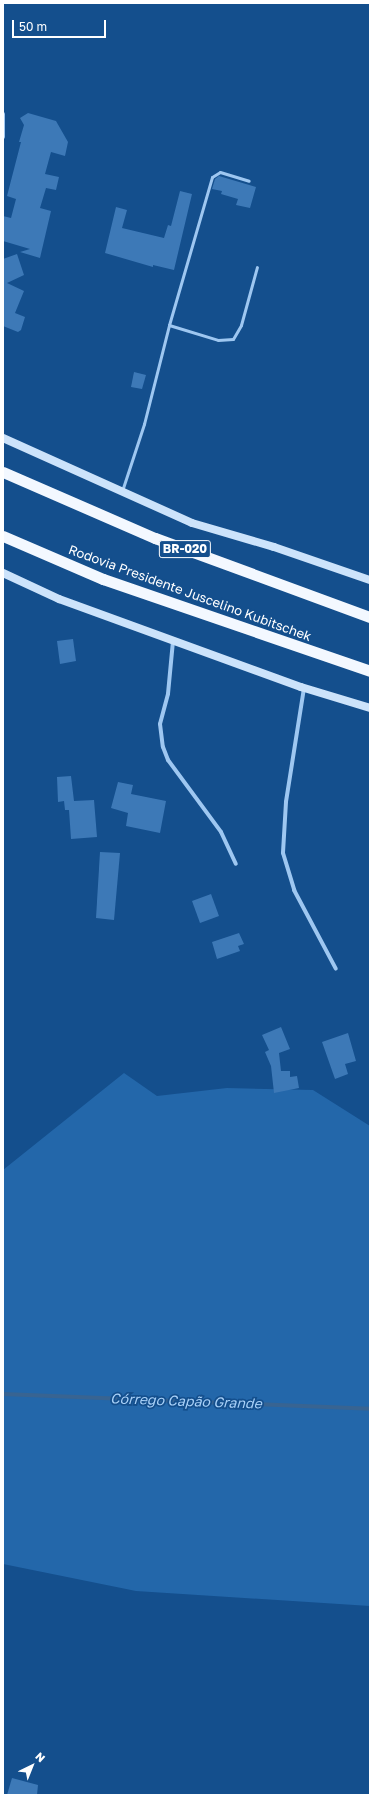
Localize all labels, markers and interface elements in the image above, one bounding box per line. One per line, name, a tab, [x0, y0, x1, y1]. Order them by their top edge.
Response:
scale bar	[14, 12, 108, 38]
text: 50 m	[19, 19, 47, 34]
road number: BR-020	[158, 539, 212, 559]
street label: Rodovia Presidente Juscelino Kubitschek	[66, 542, 314, 644]
water label: Córrego Capão Grande	[110, 1390, 262, 1412]
north arrow	[12, 1746, 52, 1786]
text: N	[33, 1749, 48, 1764]

